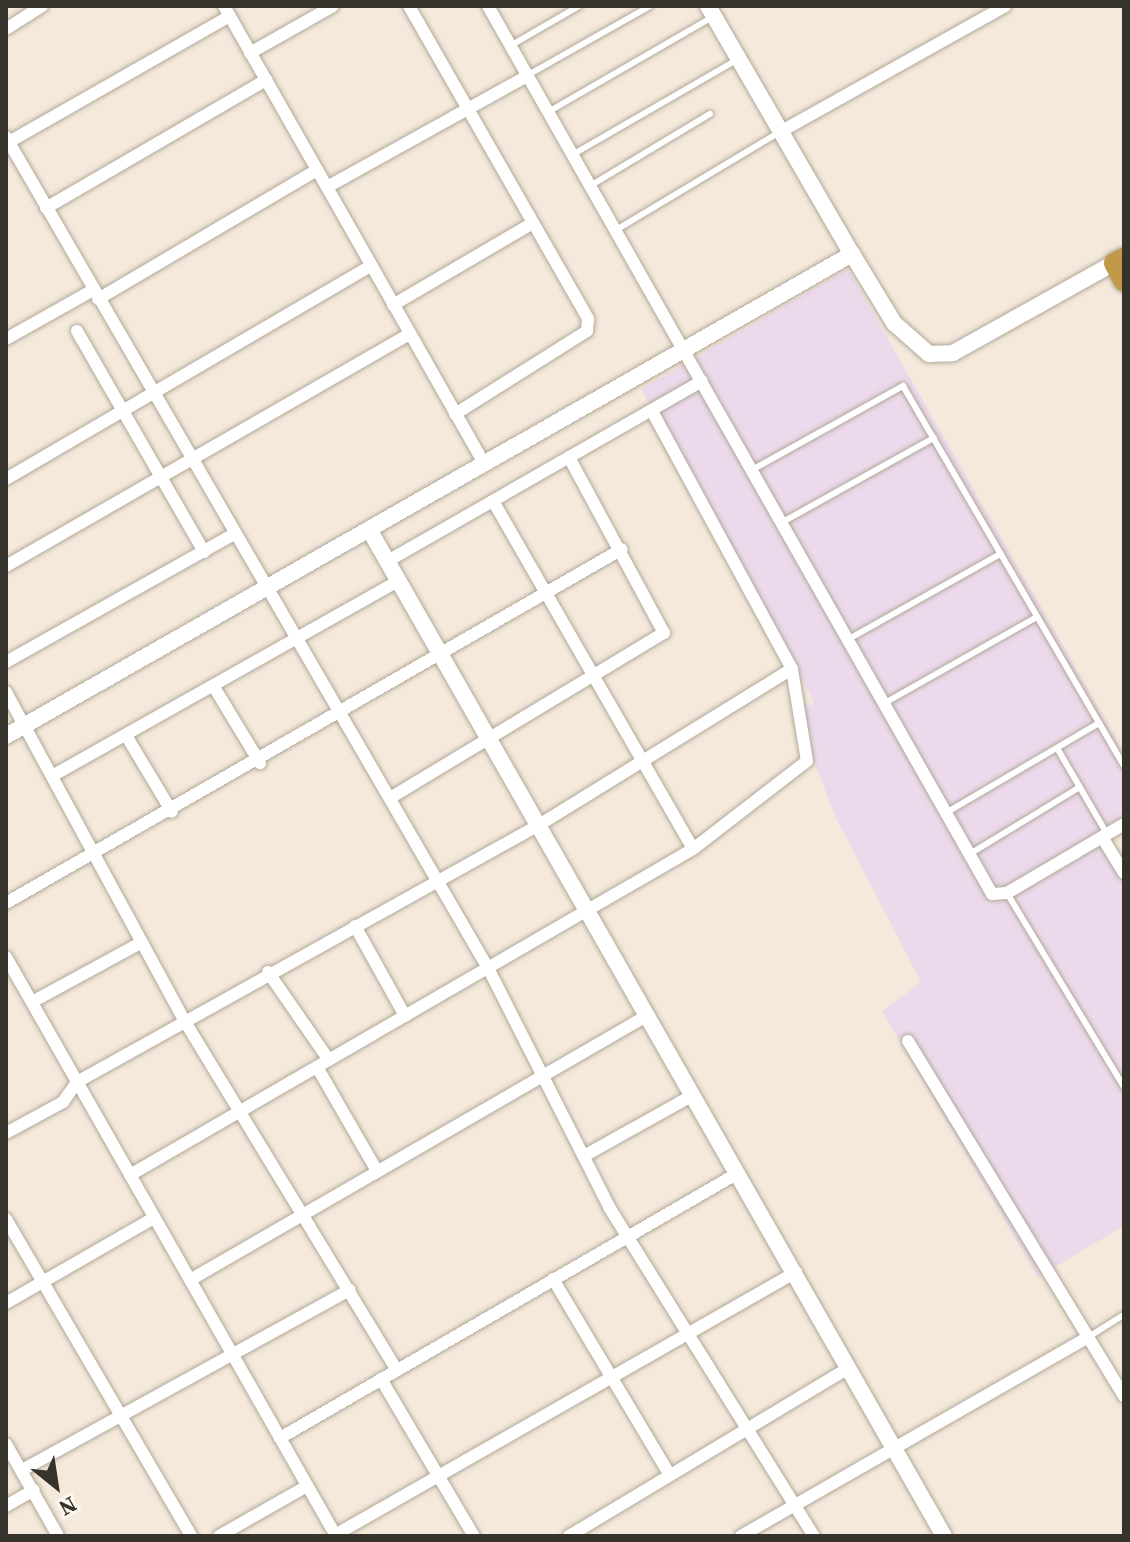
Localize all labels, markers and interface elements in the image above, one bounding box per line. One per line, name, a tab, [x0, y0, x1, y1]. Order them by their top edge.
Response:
north arrow	[16, 1446, 96, 1526]
text: N	[54, 1490, 82, 1524]

